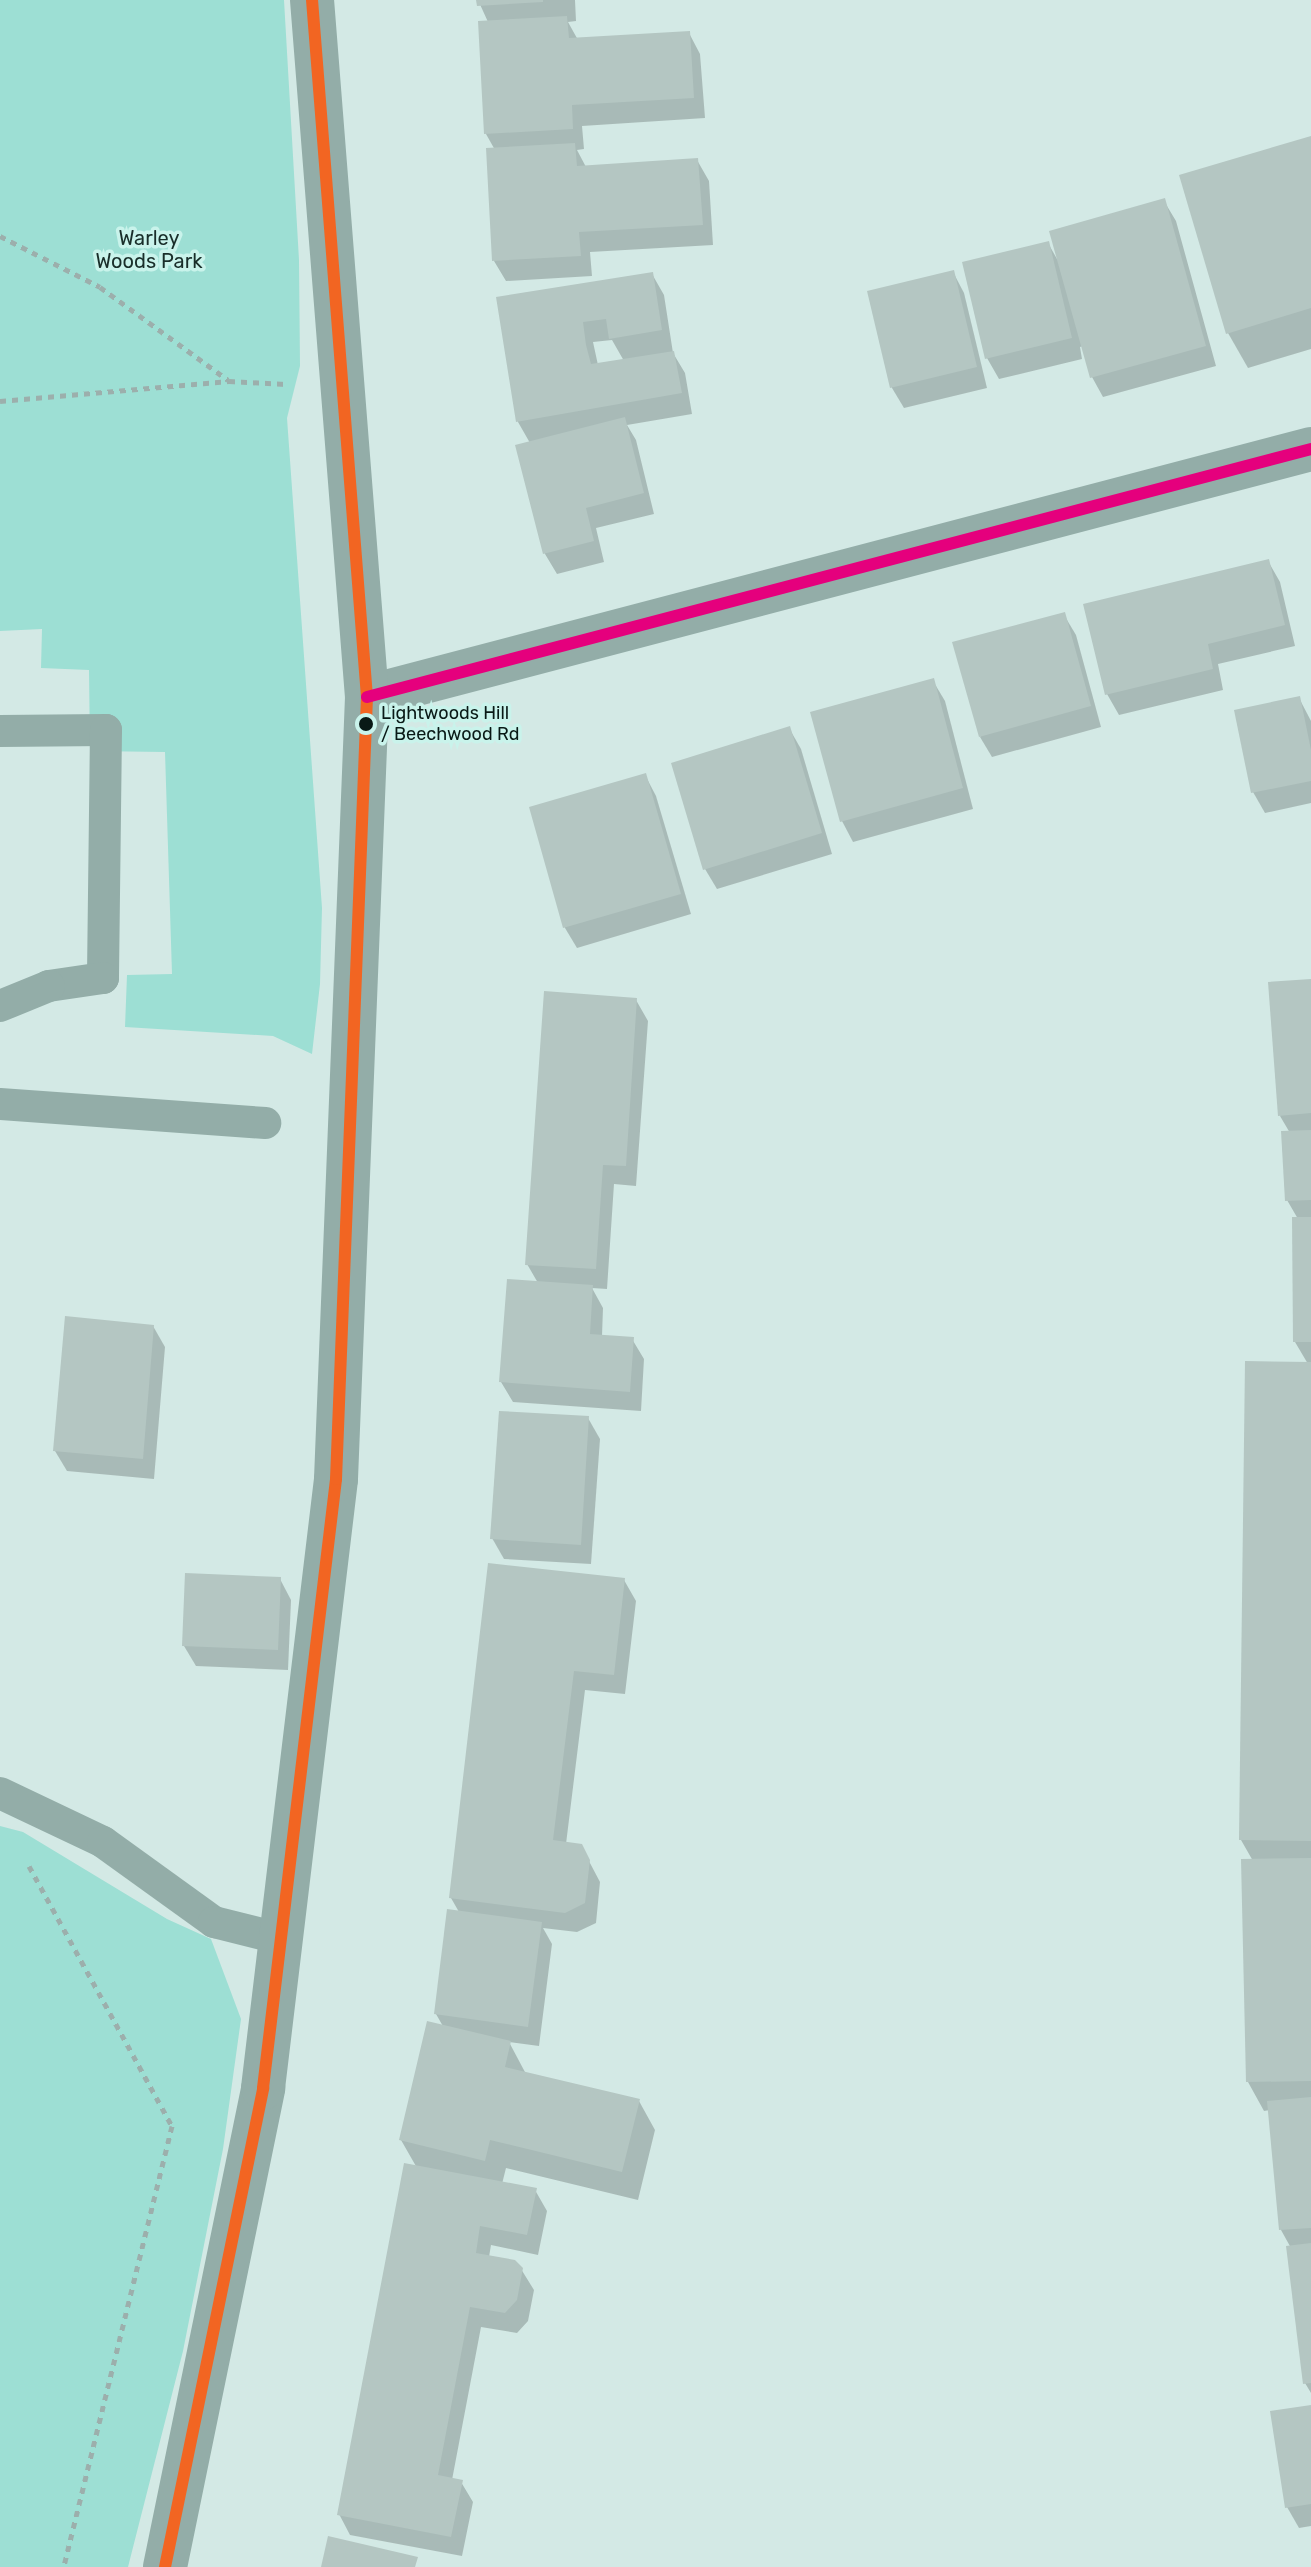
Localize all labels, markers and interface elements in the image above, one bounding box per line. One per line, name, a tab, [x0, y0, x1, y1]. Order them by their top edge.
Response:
park label: Warley Woods Park	[95, 227, 203, 274]
place label: Lightwoods Hill / Beechwood Rd	[381, 703, 519, 746]
marker: Lightwoods Hill / Beechwood Rd	[358, 716, 374, 732]

